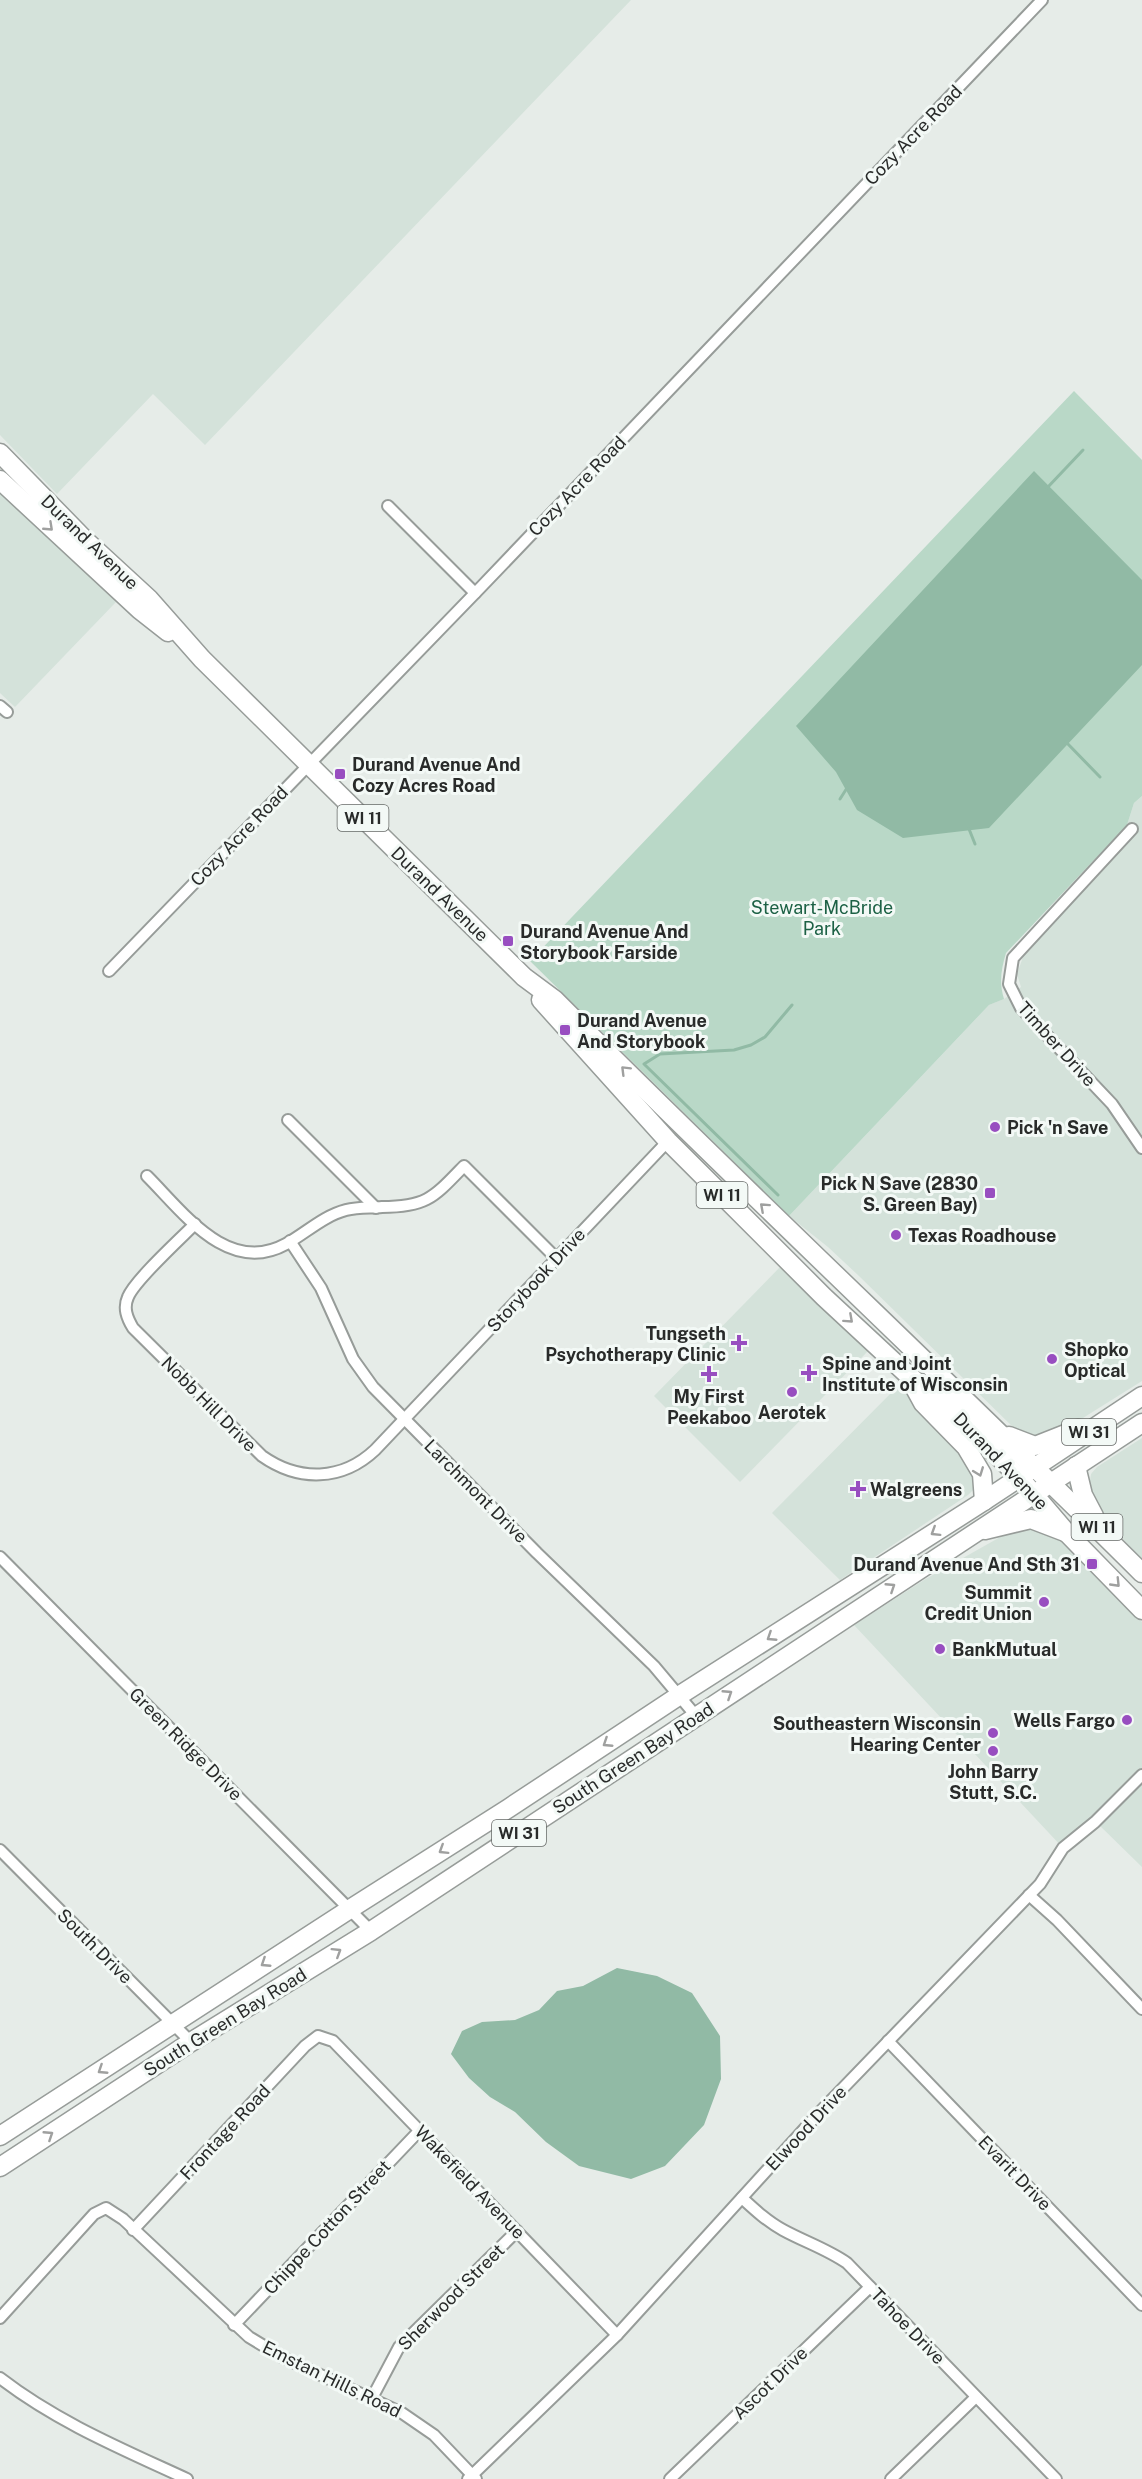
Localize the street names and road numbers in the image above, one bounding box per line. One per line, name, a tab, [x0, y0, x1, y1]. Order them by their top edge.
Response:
street label: Cozy Acre Road	[860, 81, 966, 189]
street label: Cozy Acre Road	[524, 432, 630, 540]
street label: Durand Avenue	[37, 490, 143, 594]
street label: Cozy Acre Road	[186, 782, 292, 890]
road number: WI 11	[338, 805, 388, 831]
street label: Durand Avenue	[387, 842, 493, 946]
street label: Timber Drive	[1014, 997, 1100, 1091]
road number: WI 11	[696, 1182, 748, 1208]
street label: Storybook Drive	[483, 1224, 589, 1336]
street label: Nobb Hill Drive	[157, 1352, 261, 1456]
street label: Durand Avenue	[949, 1408, 1053, 1514]
road number: WI 31	[1062, 1419, 1116, 1445]
street label: Larchmont Drive	[420, 1435, 532, 1547]
road number: WI 11	[1072, 1514, 1122, 1540]
street label: Green Ridge Drive	[125, 1683, 247, 1805]
street label: South Green Bay Road	[548, 1698, 718, 1818]
road number: WI 31	[492, 1820, 546, 1846]
street label: South Drive	[53, 1904, 137, 1988]
street label: South Green Bay Road	[140, 1963, 310, 2081]
street label: Frontage Road	[175, 2080, 275, 2184]
street label: Elwood Drive	[761, 2081, 851, 2175]
street label: Wakefield Avenue	[411, 2121, 529, 2243]
street label: Evarit Drive	[974, 2131, 1056, 2215]
street label: Chippe Cotton Street	[259, 2156, 395, 2298]
street label: Sherwood Street	[393, 2239, 509, 2355]
street label: Tahoe Drive	[867, 2284, 949, 2368]
street label: Emstan Hills Road	[259, 2336, 405, 2422]
street label: Ascot Drive	[728, 2342, 812, 2424]

